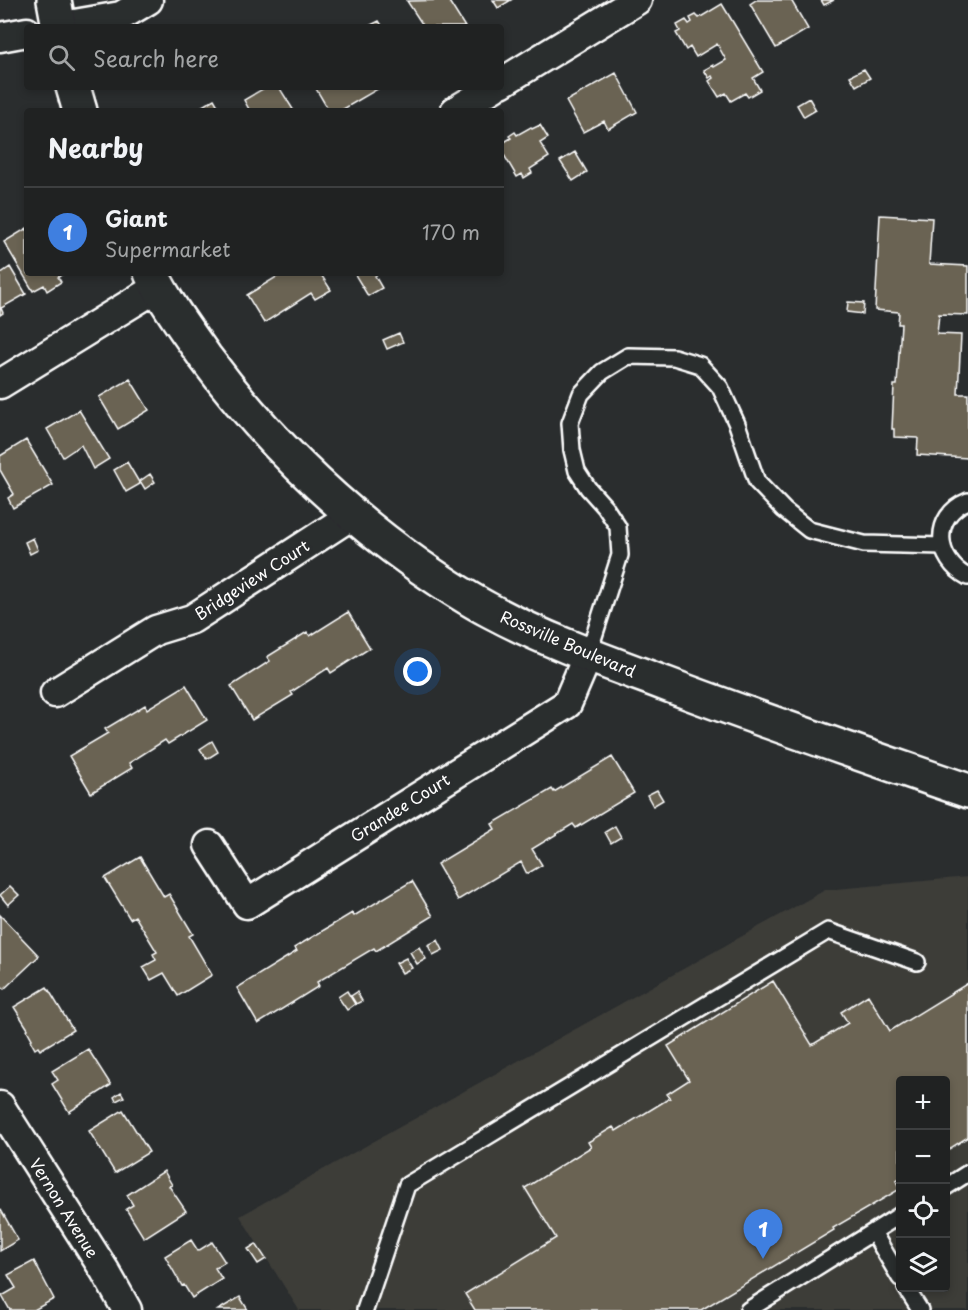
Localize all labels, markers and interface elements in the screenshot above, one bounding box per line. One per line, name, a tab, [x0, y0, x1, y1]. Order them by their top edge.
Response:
search box	[24, 24, 504, 90]
icon: search	[45, 41, 78, 74]
text: Search here	[93, 41, 219, 74]
text: Nearby	[48, 128, 143, 167]
text: Giant	[105, 201, 168, 234]
text: 1	[63, 217, 72, 247]
text: 170 m	[422, 217, 480, 247]
text: Supermarket	[105, 234, 231, 264]
street label: Bridgeview Court	[189, 533, 314, 625]
street label: Rossville Boulevard	[497, 604, 640, 683]
your location	[403, 657, 432, 686]
street label: Grandee Court	[345, 767, 454, 847]
map controls	[896, 1076, 950, 1292]
button: +	[896, 1076, 950, 1130]
button: −	[896, 1130, 950, 1184]
street label: Vernon Avenue	[25, 1153, 105, 1262]
button: locate	[896, 1184, 950, 1238]
pin: 1	[744, 1210, 783, 1259]
button: layers	[896, 1238, 950, 1292]

